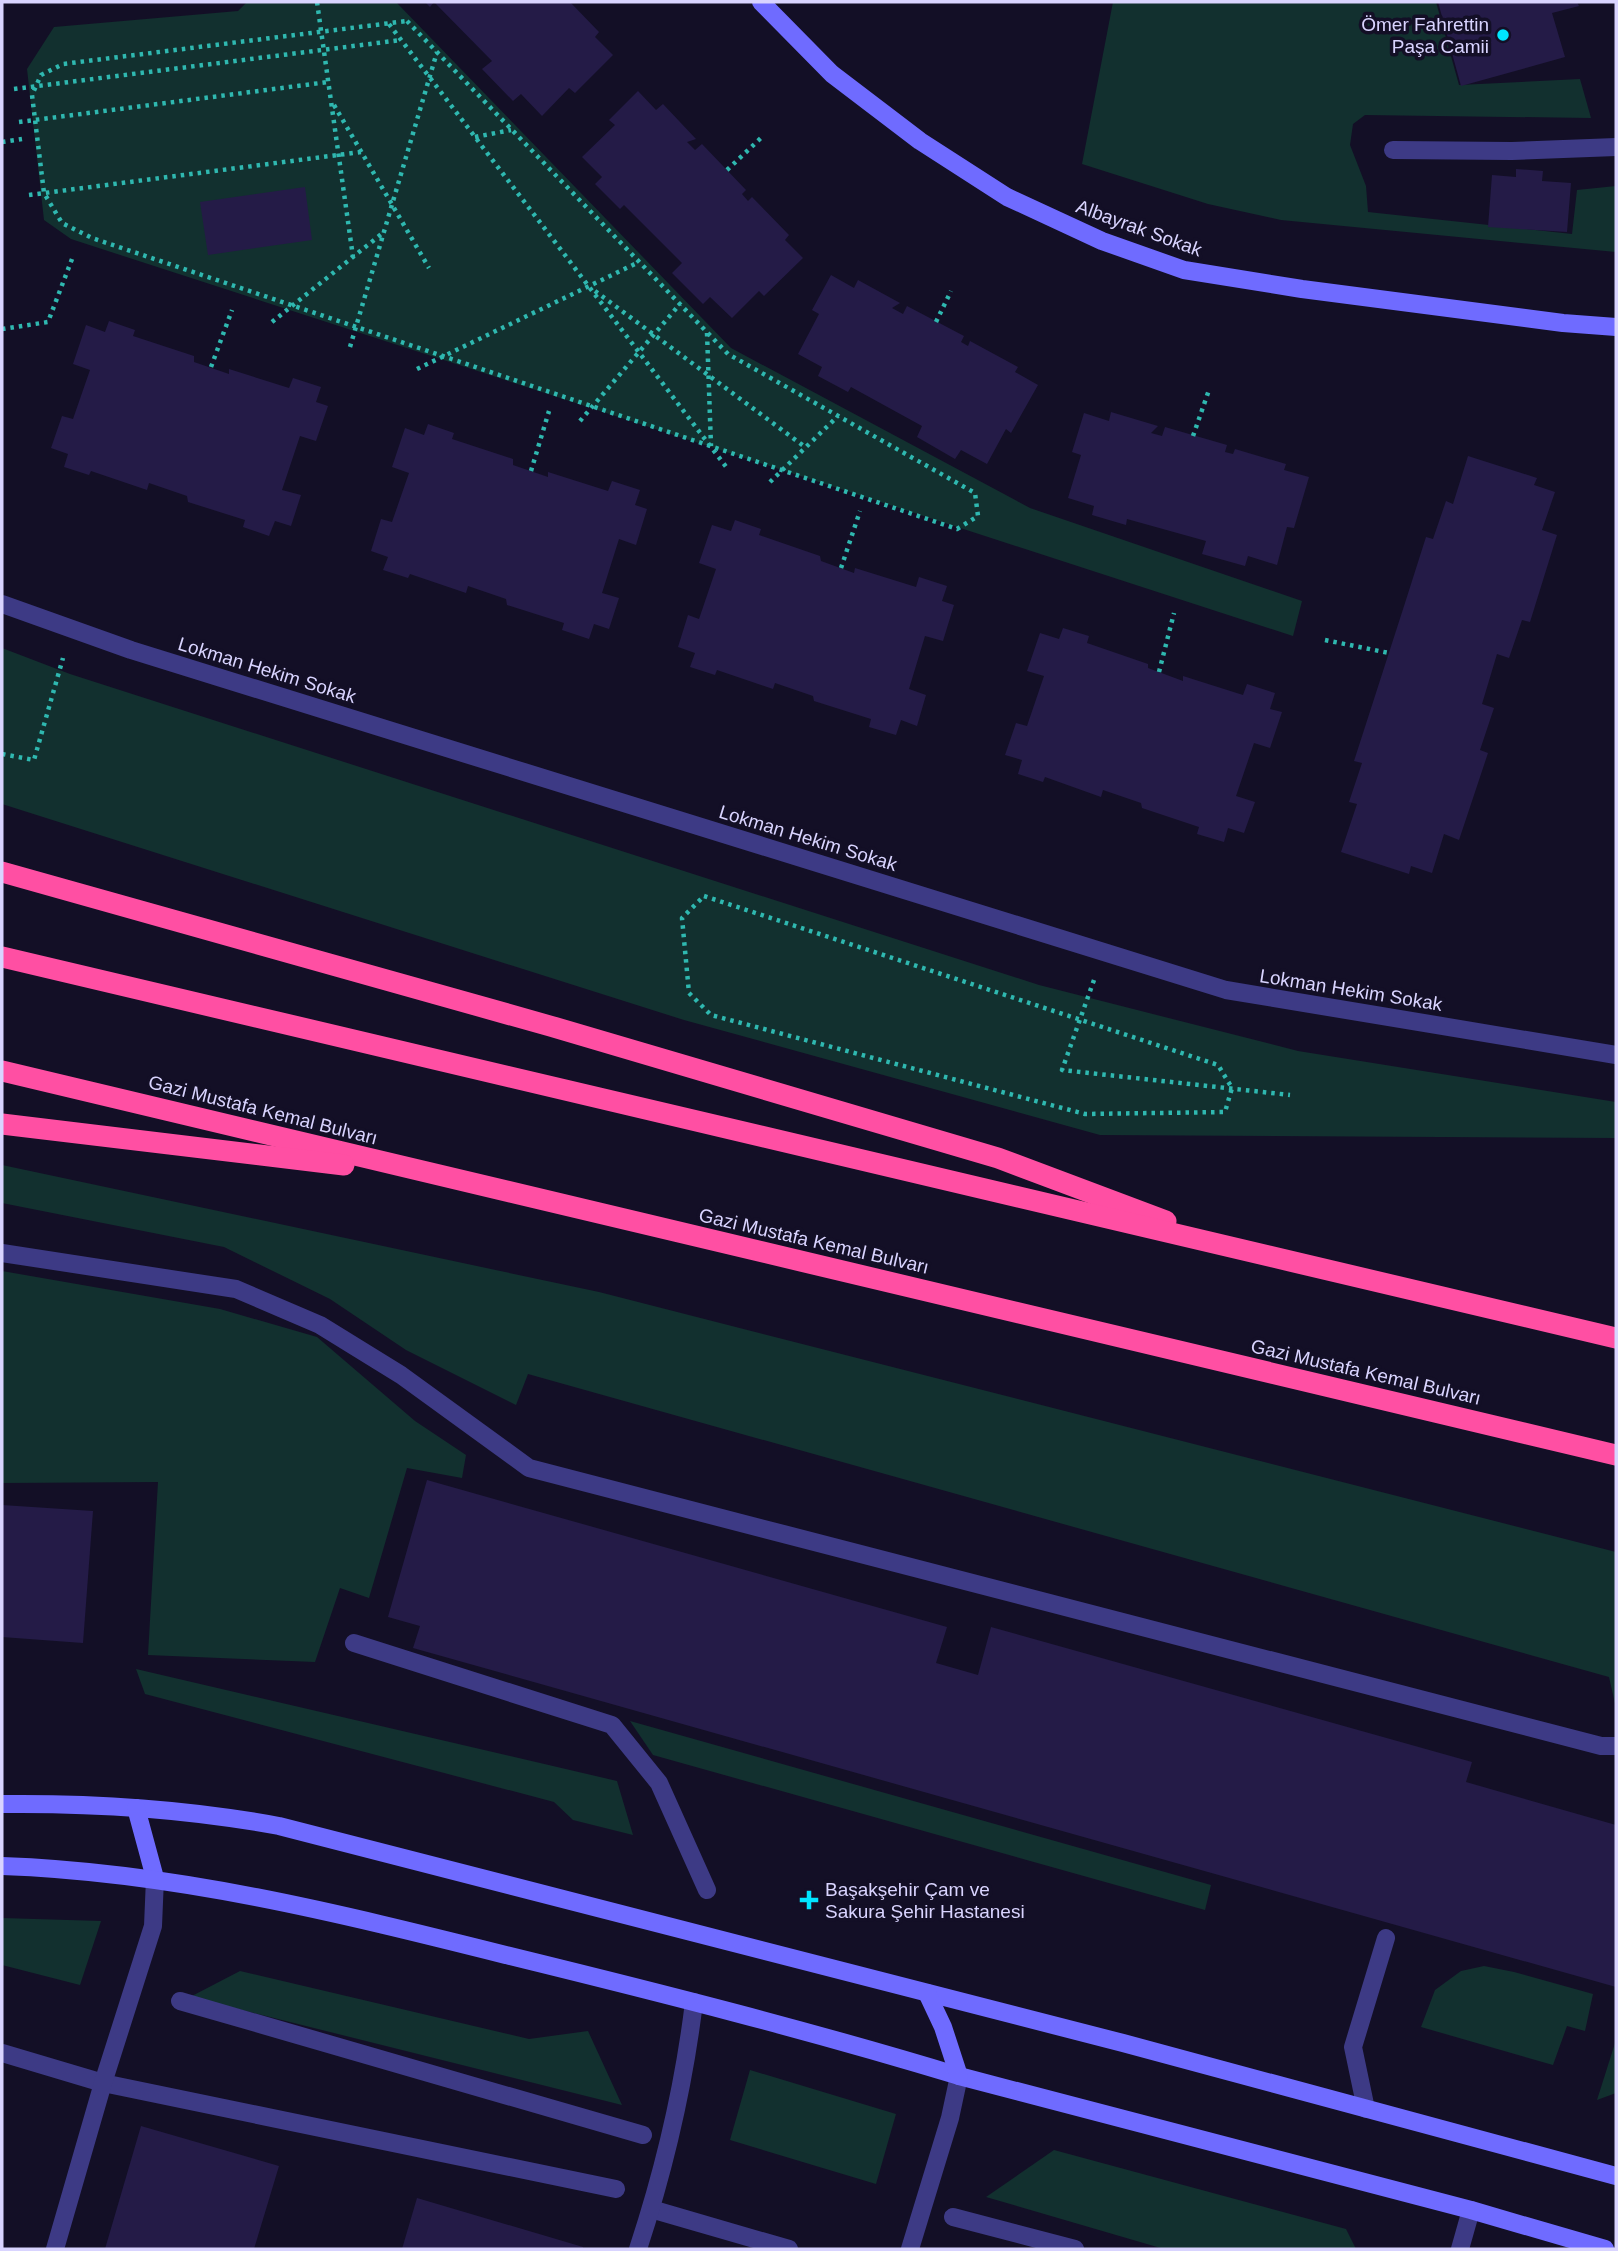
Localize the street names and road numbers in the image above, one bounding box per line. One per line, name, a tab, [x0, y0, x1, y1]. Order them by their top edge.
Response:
street label: Albayrak Sokak	[1073, 196, 1205, 261]
street label: Lokman Hekim Sokak	[176, 633, 359, 707]
street label: Lokman Hekim Sokak	[717, 801, 900, 875]
street label: Lokman Hekim Sokak	[1258, 965, 1444, 1015]
street label: Gazi Mustafa Kemal Bulvarı	[146, 1071, 380, 1149]
street label: Gazi Mustafa Kemal Bulvarı	[697, 1204, 931, 1278]
street label: Gazi Mustafa Kemal Bulvarı	[1249, 1335, 1483, 1409]

